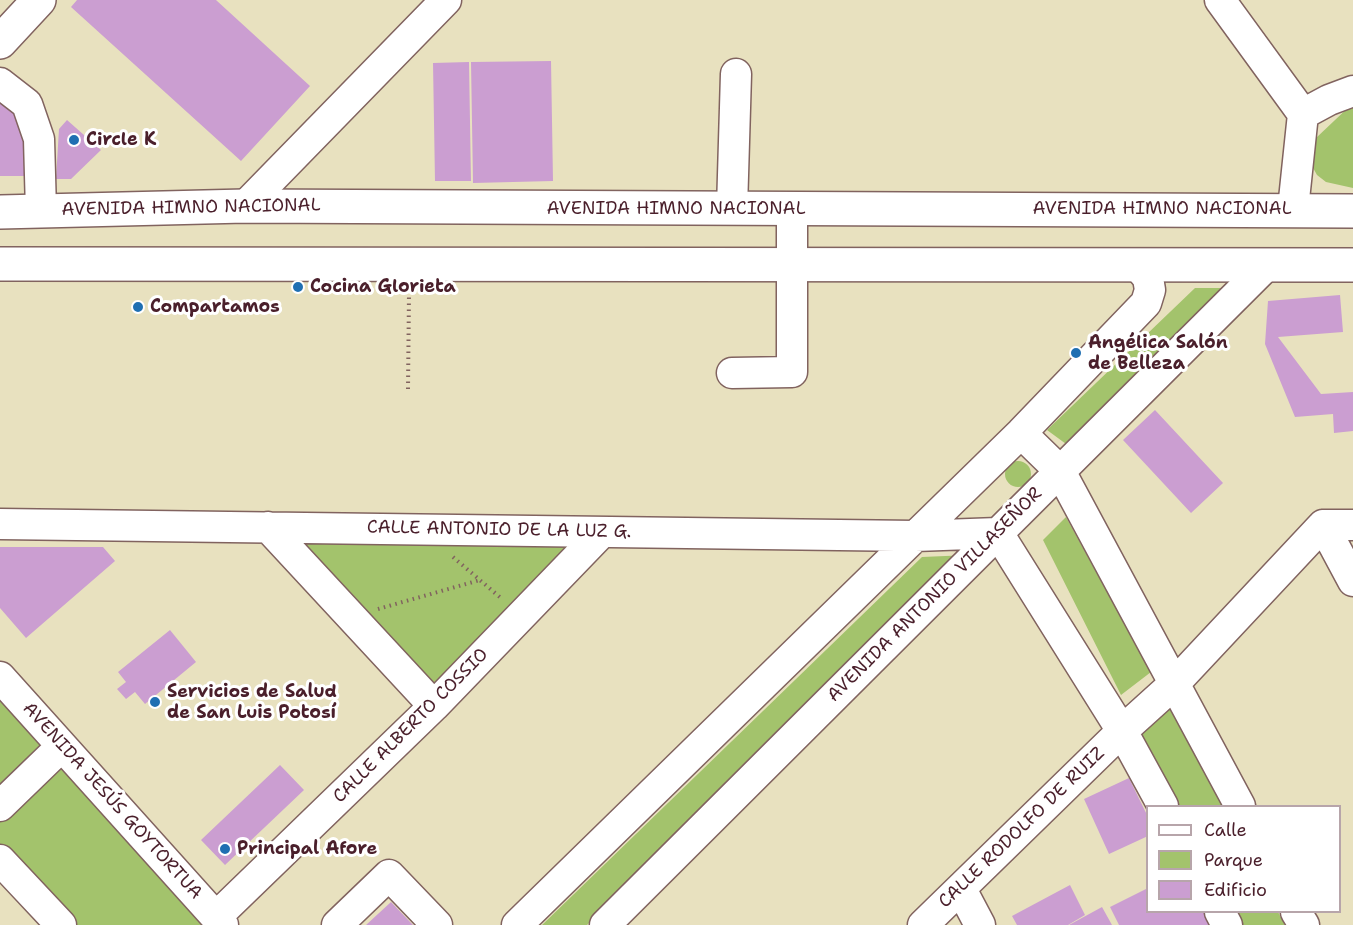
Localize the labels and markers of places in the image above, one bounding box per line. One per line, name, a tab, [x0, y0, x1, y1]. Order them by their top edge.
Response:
place label: Circle K	[86, 129, 156, 151]
marker: Circle K	[67, 133, 81, 147]
place label: Cocina Glorieta	[310, 276, 456, 298]
marker: Cocina Glorieta	[291, 280, 305, 294]
place label: Compartamos	[150, 296, 280, 318]
marker: Compartamos	[131, 300, 145, 314]
place label: Angélica Salón de Belleza	[1088, 332, 1228, 374]
marker: Angélica Salón de Belleza	[1069, 346, 1083, 360]
place label: Servicios de Salud de San Luis Potosí	[167, 681, 337, 724]
marker: Servicios de Salud de San Luis Potosí	[148, 695, 162, 709]
place label: Principal Afore	[237, 838, 377, 860]
marker: Principal Afore	[218, 842, 232, 856]

